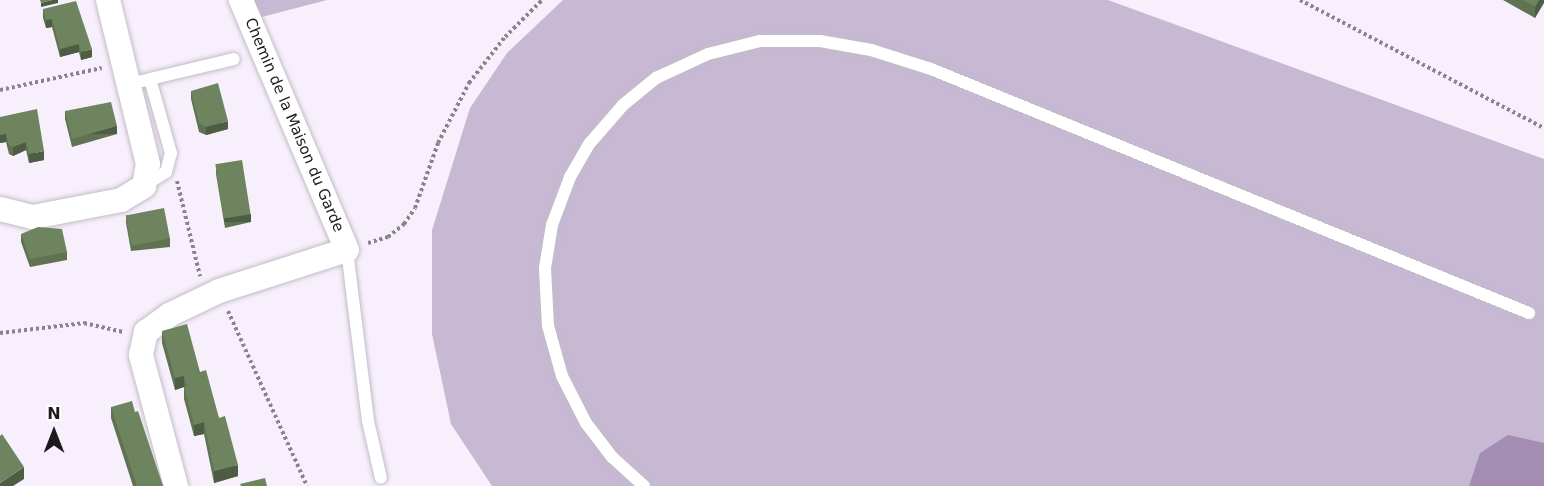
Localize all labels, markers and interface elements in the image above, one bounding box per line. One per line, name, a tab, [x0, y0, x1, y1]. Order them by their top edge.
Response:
street label: Chemin de la Maison du Garde	[241, 15, 347, 235]
north arrow	[24, 402, 84, 462]
text: N	[47, 404, 61, 423]

